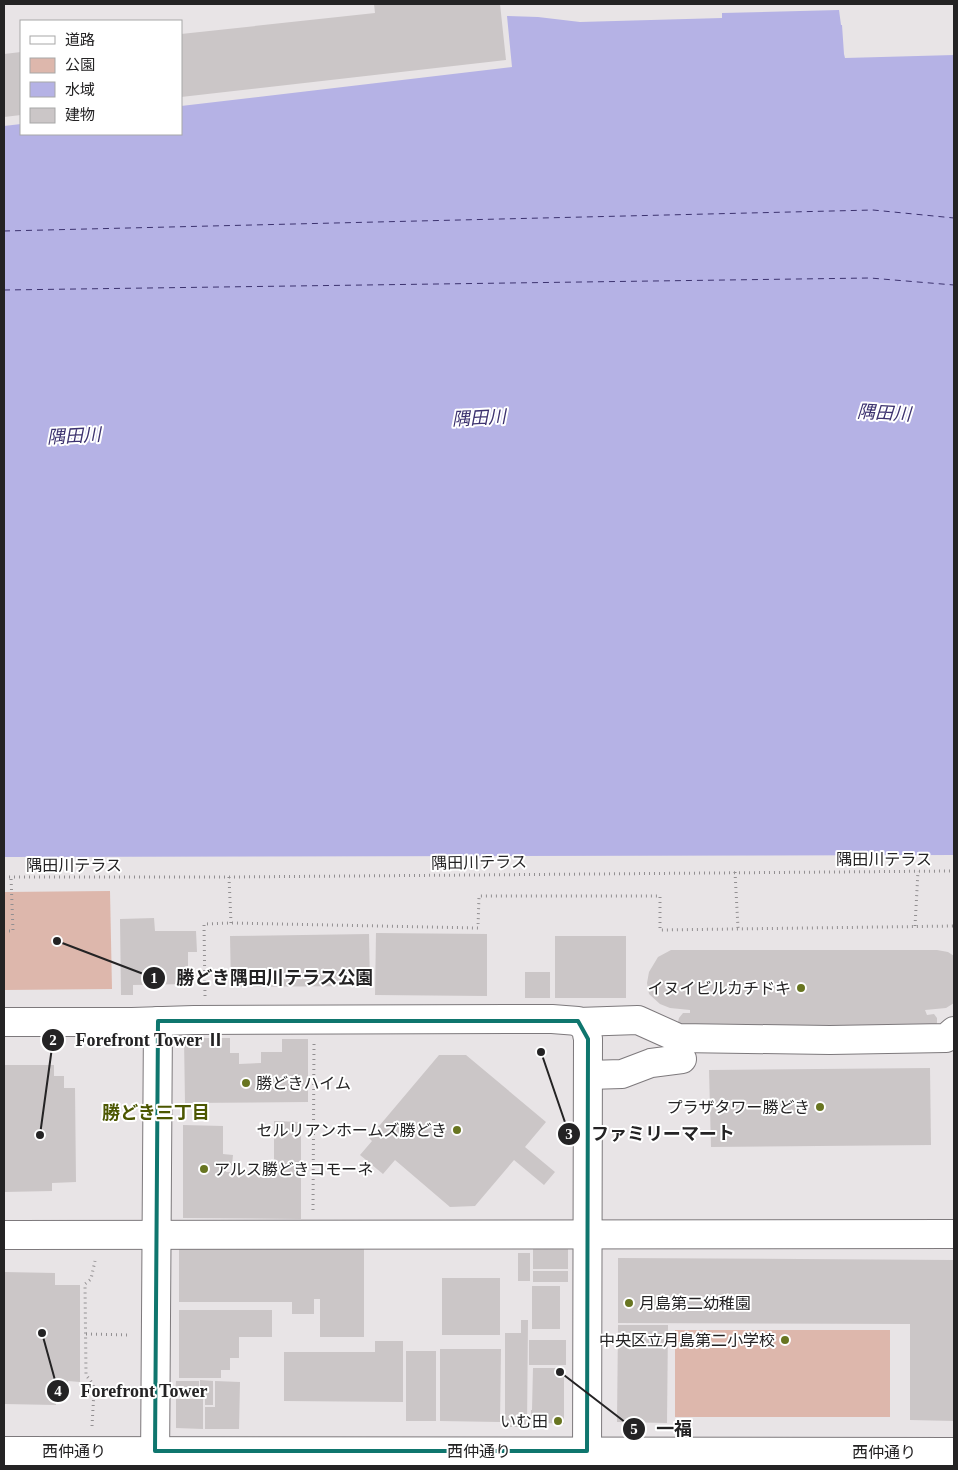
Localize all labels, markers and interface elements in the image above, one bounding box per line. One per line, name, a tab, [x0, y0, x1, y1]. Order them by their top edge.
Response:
legend	[20, 20, 182, 135]
text: 道路	[65, 32, 95, 48]
text: 公園	[65, 57, 95, 73]
text: 水域	[65, 82, 95, 98]
text: 建物	[65, 107, 95, 123]
water label: 隅田川	[857, 402, 913, 425]
water label: 隅田川	[452, 406, 508, 429]
water label: 隅田川	[47, 424, 103, 447]
street label: 隅田川テラス	[836, 851, 932, 868]
street label: 隅田川テラス	[431, 853, 527, 872]
street label: 隅田川テラス	[26, 857, 122, 874]
callout: 勝どき隅田川テラス公園	[141, 961, 384, 994]
text: 勝どき隅田川テラス公園	[176, 968, 374, 988]
text: 1	[150, 970, 158, 986]
place label: イヌイビルカチドキ	[647, 980, 791, 997]
marker: イヌイビルカチドキ	[795, 982, 807, 994]
callout: Forefront Tower Ⅱ	[41, 1023, 235, 1056]
text: Forefront Tower Ⅱ	[76, 1030, 225, 1050]
text: 2	[49, 1032, 57, 1048]
place label: 勝どきハイム	[256, 1075, 351, 1092]
marker: 勝どきハイム	[240, 1077, 252, 1089]
place label: プラザタワー勝どき	[666, 1099, 810, 1116]
marker: プラザタワー勝どき	[814, 1101, 826, 1113]
district label: 勝どき三丁目	[102, 1103, 210, 1123]
callout: ファミリーマート	[556, 1117, 745, 1150]
place label: セルリアンホームズ勝どき	[257, 1122, 447, 1139]
marker: セルリアンホームズ勝どき	[451, 1124, 463, 1136]
text: ファミリーマート	[591, 1124, 735, 1144]
text: 3	[565, 1126, 573, 1142]
place label: アルス勝どきコモーネ	[214, 1161, 373, 1178]
marker: アルス勝どきコモーネ	[198, 1163, 210, 1175]
place label: 月島第二幼稚園	[639, 1295, 751, 1312]
marker: 月島第二幼稚園	[623, 1297, 635, 1309]
place label: 中央区立月島第二小学校	[599, 1332, 775, 1349]
marker: 中央区立月島第二小学校	[779, 1334, 791, 1346]
callout: Forefront Tower	[45, 1375, 217, 1408]
text: Forefront Tower	[81, 1381, 207, 1401]
text: 4	[54, 1383, 62, 1399]
place label: いむ田	[500, 1413, 548, 1430]
callout: 一福	[621, 1413, 702, 1446]
marker: いむ田	[552, 1415, 564, 1427]
text: 一福	[656, 1419, 692, 1439]
text: 5	[630, 1421, 638, 1437]
street label: 西仲通り	[42, 1443, 106, 1460]
street label: 西仲通り	[447, 1443, 511, 1460]
street label: 西仲通り	[852, 1444, 916, 1461]

